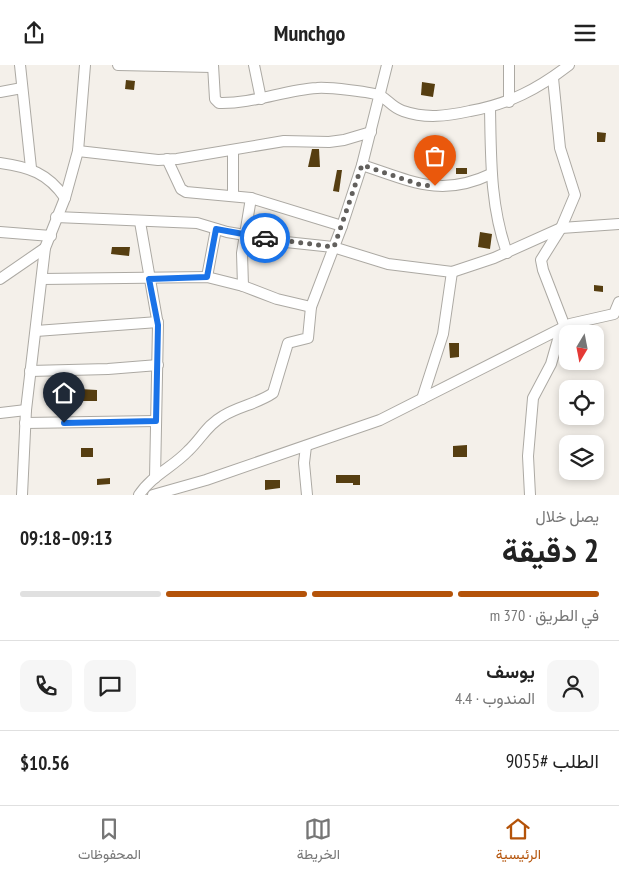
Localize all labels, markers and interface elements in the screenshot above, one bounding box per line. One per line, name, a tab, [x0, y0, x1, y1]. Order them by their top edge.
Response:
icon: share	[20, 19, 48, 47]
text: Munchgo	[274, 19, 345, 47]
icon: menu	[571, 19, 599, 47]
pin	[414, 135, 456, 186]
icon: bag	[421, 142, 449, 170]
courier	[240, 213, 290, 263]
icon: car	[251, 224, 279, 252]
north arrow	[559, 325, 604, 370]
map controls	[559, 325, 604, 480]
pin	[43, 372, 85, 423]
icon: home	[50, 379, 78, 407]
button: locate	[559, 380, 604, 425]
button: layers	[559, 435, 604, 480]
text: يصل خلال	[536, 506, 599, 526]
text: 09:13–09:18	[20, 526, 113, 550]
text: 2 دقيقة	[502, 529, 599, 571]
text: في الطريق · 370 m	[490, 605, 599, 625]
text: يوسف	[486, 659, 535, 683]
button: phone	[20, 660, 72, 712]
button: chat	[84, 660, 136, 712]
button: person	[547, 660, 599, 712]
text: المندوب · 4.4	[455, 688, 535, 708]
text: الطلب #9055	[506, 749, 599, 773]
text: $10.56	[20, 751, 69, 775]
tab: المحفوظات	[78, 815, 141, 867]
tab: الخريطة	[297, 815, 340, 867]
tab: الرئيسية	[496, 815, 541, 867]

